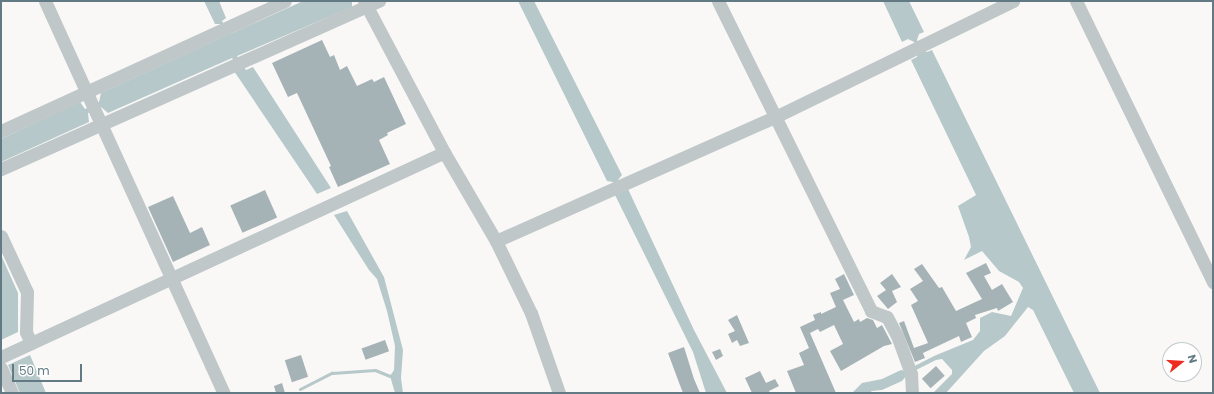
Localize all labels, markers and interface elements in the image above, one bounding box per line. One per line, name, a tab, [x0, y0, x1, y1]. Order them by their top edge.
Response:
north arrow	[1162, 342, 1202, 382]
text: N	[1184, 352, 1201, 365]
scale bar	[14, 356, 84, 382]
text: 50 m	[19, 362, 50, 379]

